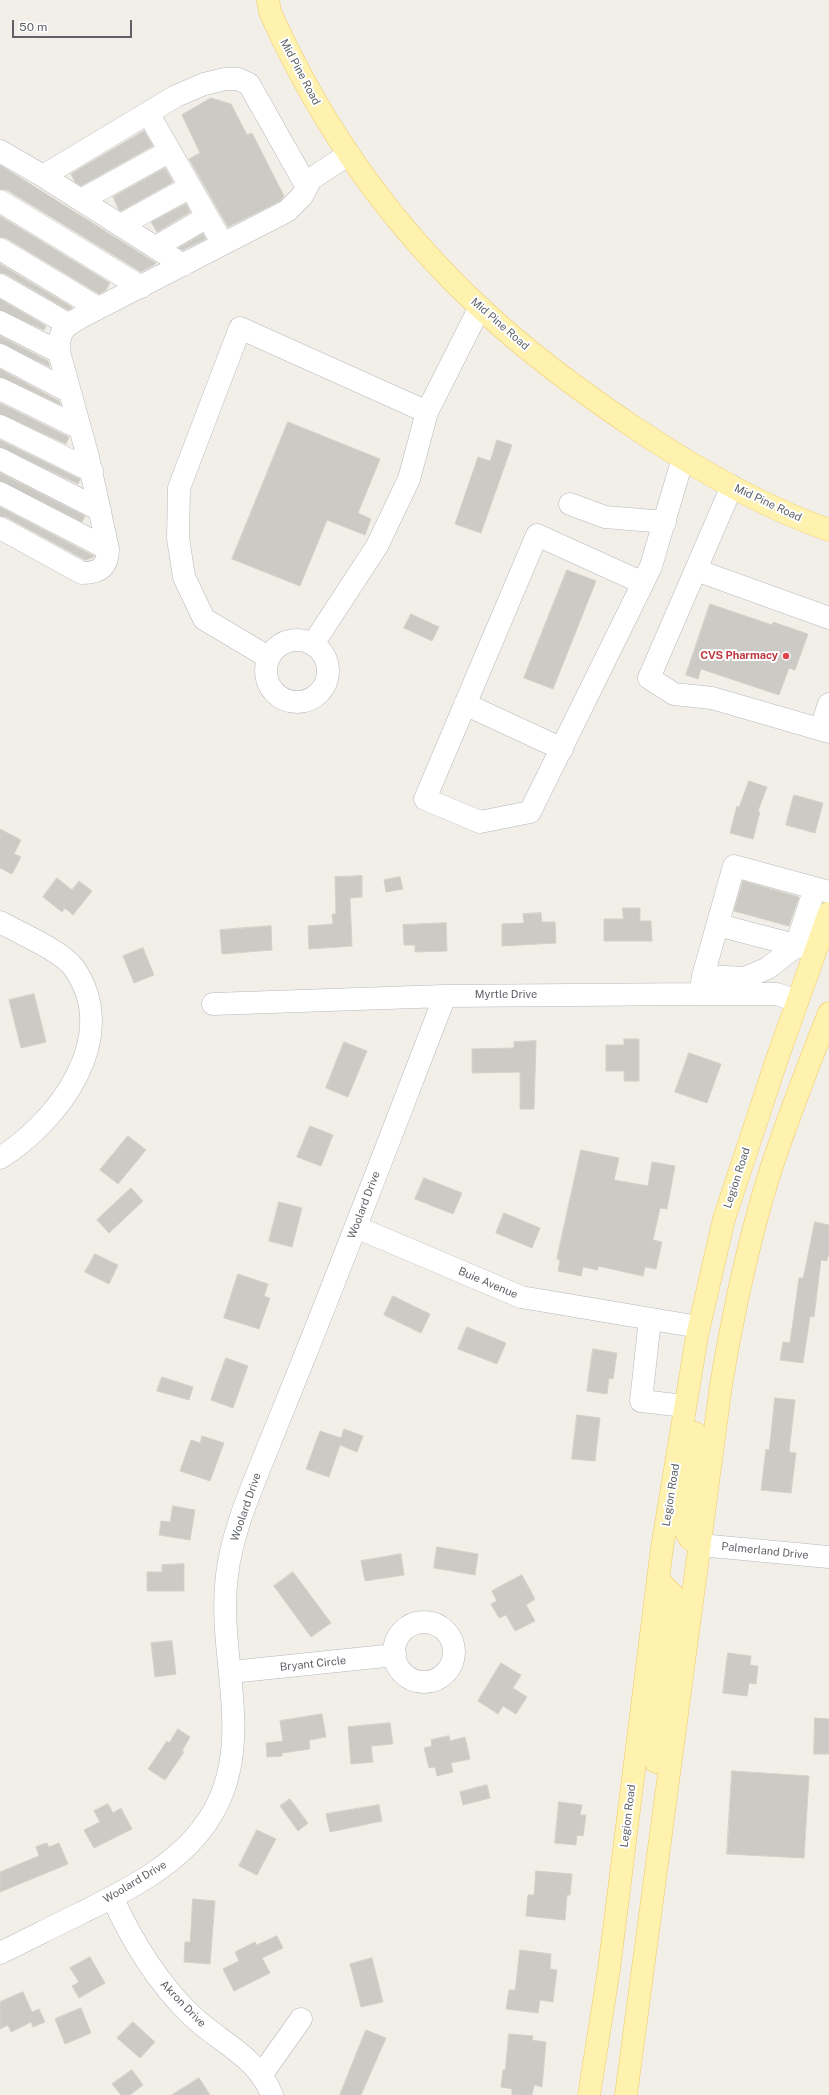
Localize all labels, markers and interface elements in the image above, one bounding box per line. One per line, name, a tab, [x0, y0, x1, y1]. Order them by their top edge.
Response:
scale bar	[14, 12, 134, 38]
text: 50 m	[19, 20, 47, 34]
street label: Mid Pine Road	[277, 37, 323, 107]
street label: Mid Pine Road	[468, 295, 532, 353]
street label: Mid Pine Road	[732, 482, 804, 524]
place label: CVS Pharmacy	[700, 649, 778, 663]
marker: CVS Pharmacy	[781, 651, 791, 661]
street label: Myrtle Drive	[475, 988, 537, 1002]
street label: Legion Road	[721, 1146, 753, 1210]
street label: Woolard Drive	[345, 1169, 383, 1241]
street label: Buie Avenue	[456, 1265, 520, 1301]
street label: Legion Road	[660, 1463, 682, 1527]
street label: Woolard Drive	[228, 1471, 264, 1543]
street label: Palmerland Drive	[721, 1540, 809, 1562]
street label: Bryant Circle	[279, 1654, 347, 1674]
street label: Legion Road	[618, 1784, 638, 1848]
street label: Woolard Drive	[101, 1858, 169, 1906]
street label: Akron Drive	[157, 1978, 209, 2030]

